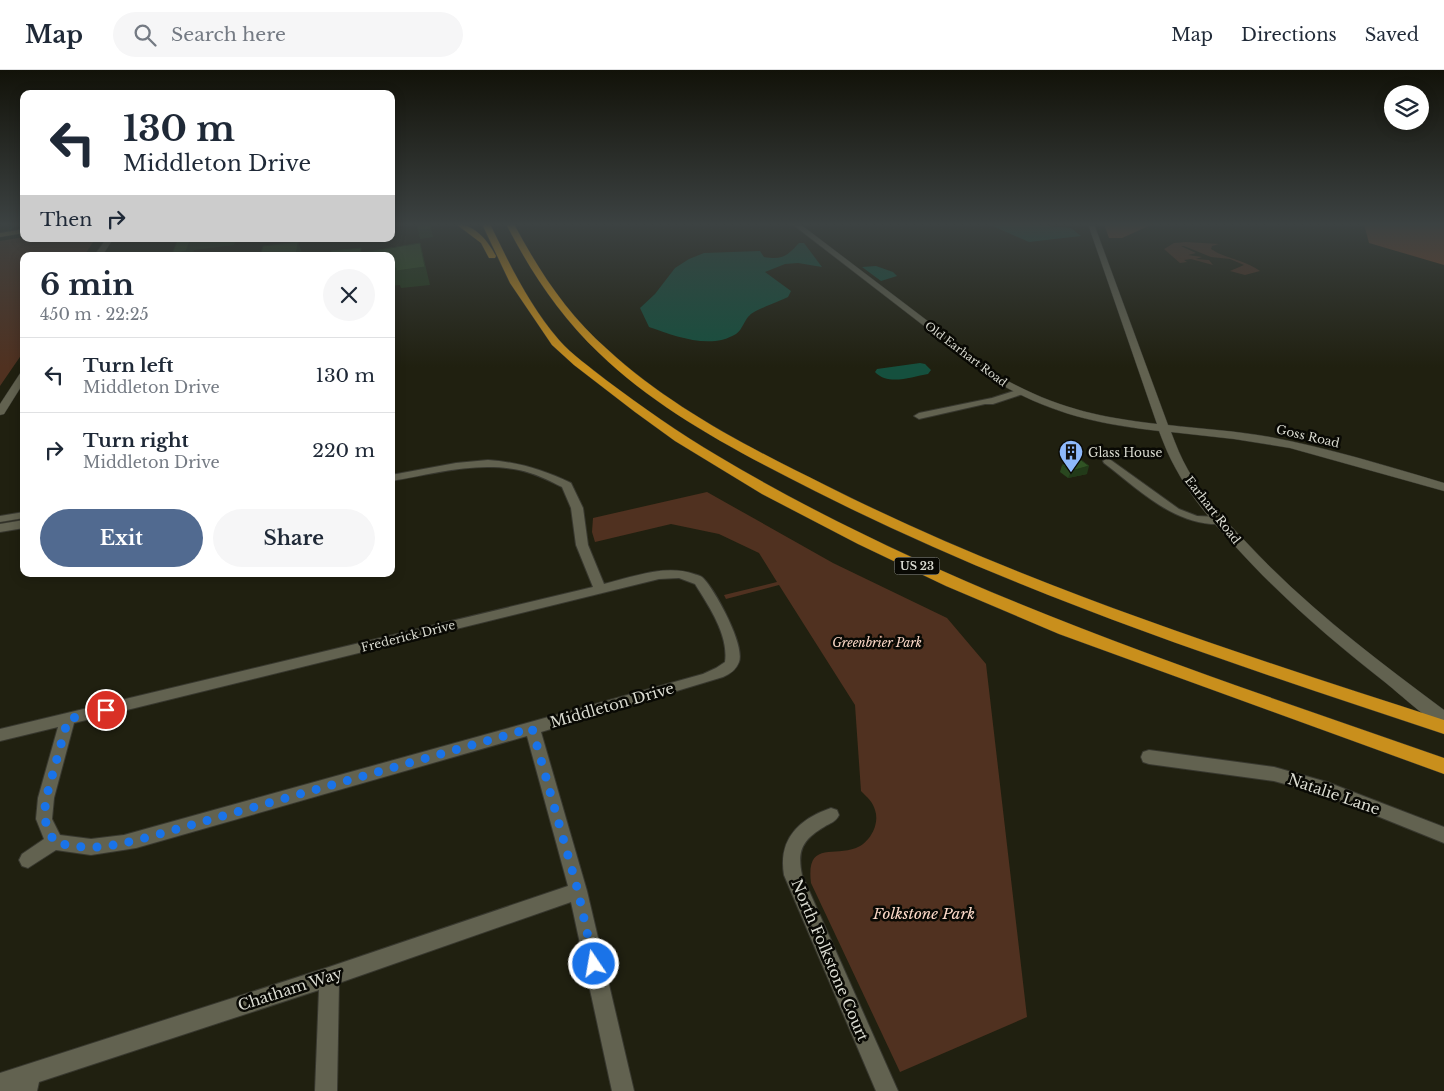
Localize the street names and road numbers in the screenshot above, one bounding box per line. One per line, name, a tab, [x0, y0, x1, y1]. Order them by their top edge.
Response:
street label: Old Earhart Road	[922, 319, 1010, 390]
street label: Goss Road	[1275, 421, 1341, 451]
street label: Earhart Road	[1182, 473, 1244, 547]
road number: US 23	[894, 558, 940, 574]
street label: Frederick Drive	[359, 617, 457, 655]
street label: Middleton Drive	[548, 678, 676, 732]
street label: Natalie Lane	[1285, 769, 1383, 819]
street label: North Folkstone Court	[787, 876, 873, 1044]
street label: Chatham Way	[235, 963, 345, 1015]

